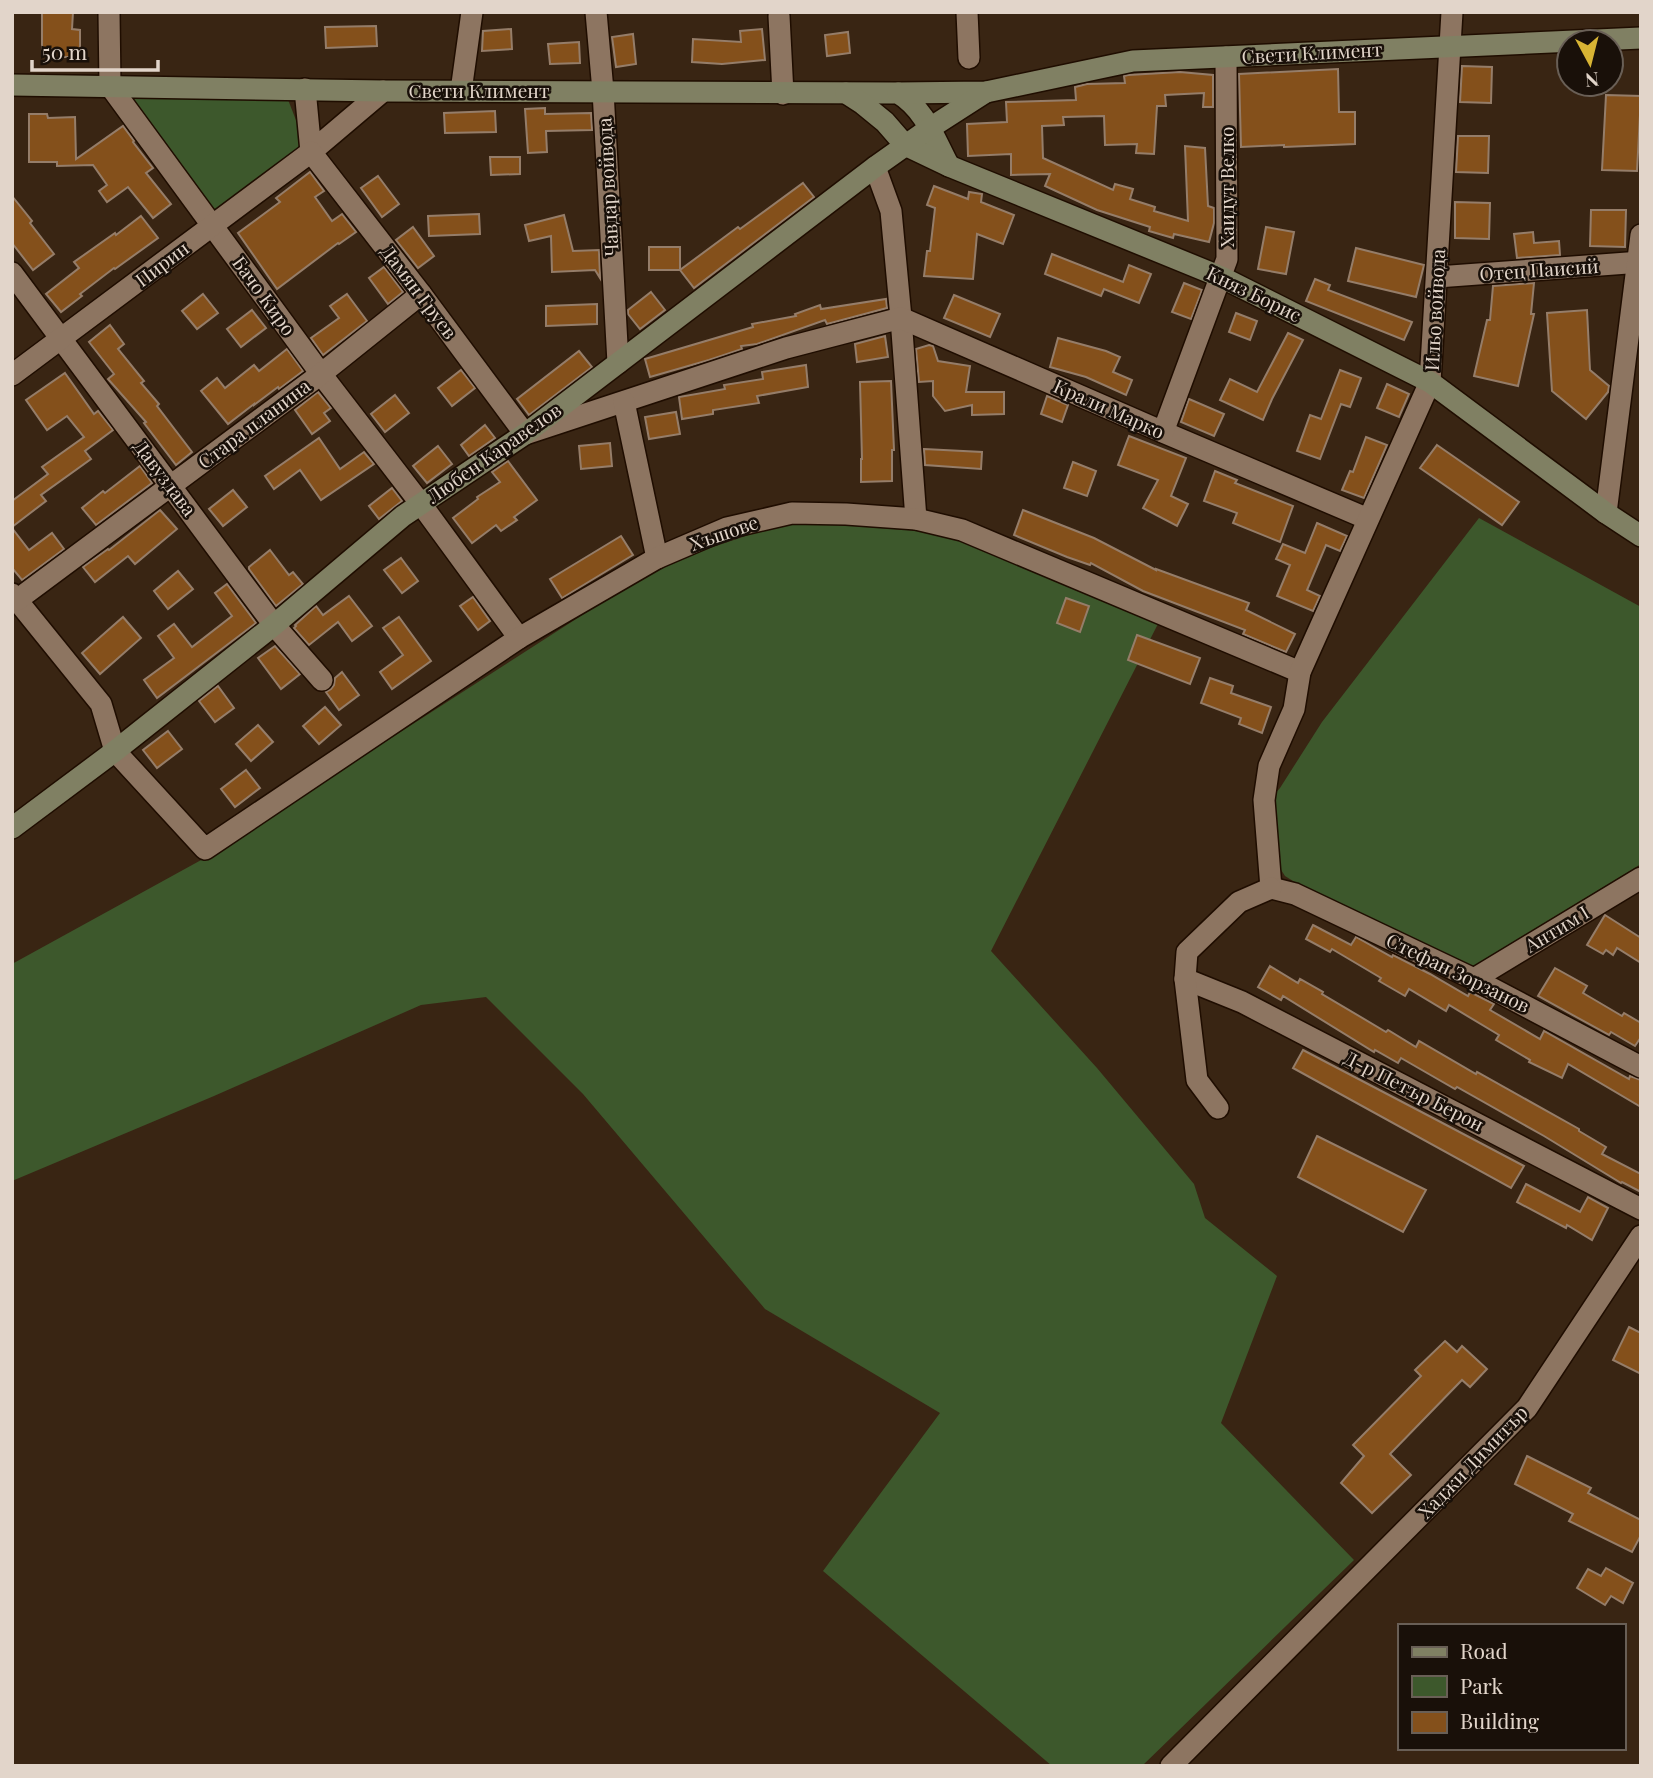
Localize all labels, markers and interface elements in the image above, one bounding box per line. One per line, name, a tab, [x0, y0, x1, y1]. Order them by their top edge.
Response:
scale bar	[32, 28, 158, 72]
north arrow	[1555, 28, 1625, 98]
street label: Свети Климент	[1241, 35, 1383, 69]
text: 50 m	[42, 37, 88, 65]
text: N	[1584, 67, 1601, 95]
street label: Свети Климент	[409, 77, 549, 103]
street label: Чавдар войвода	[590, 116, 624, 257]
street label: Хаидут Велко	[1213, 127, 1239, 247]
street label: Пирин	[129, 234, 194, 292]
street label: Дамян Груев	[376, 239, 464, 344]
street label: Ильо войвода	[1418, 248, 1450, 372]
street label: Бачо Киро	[227, 250, 302, 340]
street label: Отец Паисий	[1479, 252, 1599, 286]
street label: Княз Борис	[1203, 259, 1306, 327]
street label: Стара планина	[192, 372, 315, 474]
street label: Крали Марко	[1050, 372, 1169, 444]
street label: Любен Каравелов	[420, 396, 566, 509]
street label: Давуздава	[129, 434, 203, 521]
street label: Хъшове	[686, 508, 761, 556]
street label: Антим I	[1519, 899, 1593, 958]
street label: Стефан Зорзанов	[1382, 926, 1535, 1018]
street label: Д-р Петър Берон	[1340, 1044, 1489, 1137]
street label: Хаджи Димитър	[1412, 1399, 1533, 1523]
legend	[1398, 1624, 1625, 1750]
text: Road	[1460, 1636, 1508, 1664]
text: Park	[1460, 1671, 1504, 1699]
text: Building	[1460, 1706, 1539, 1734]

